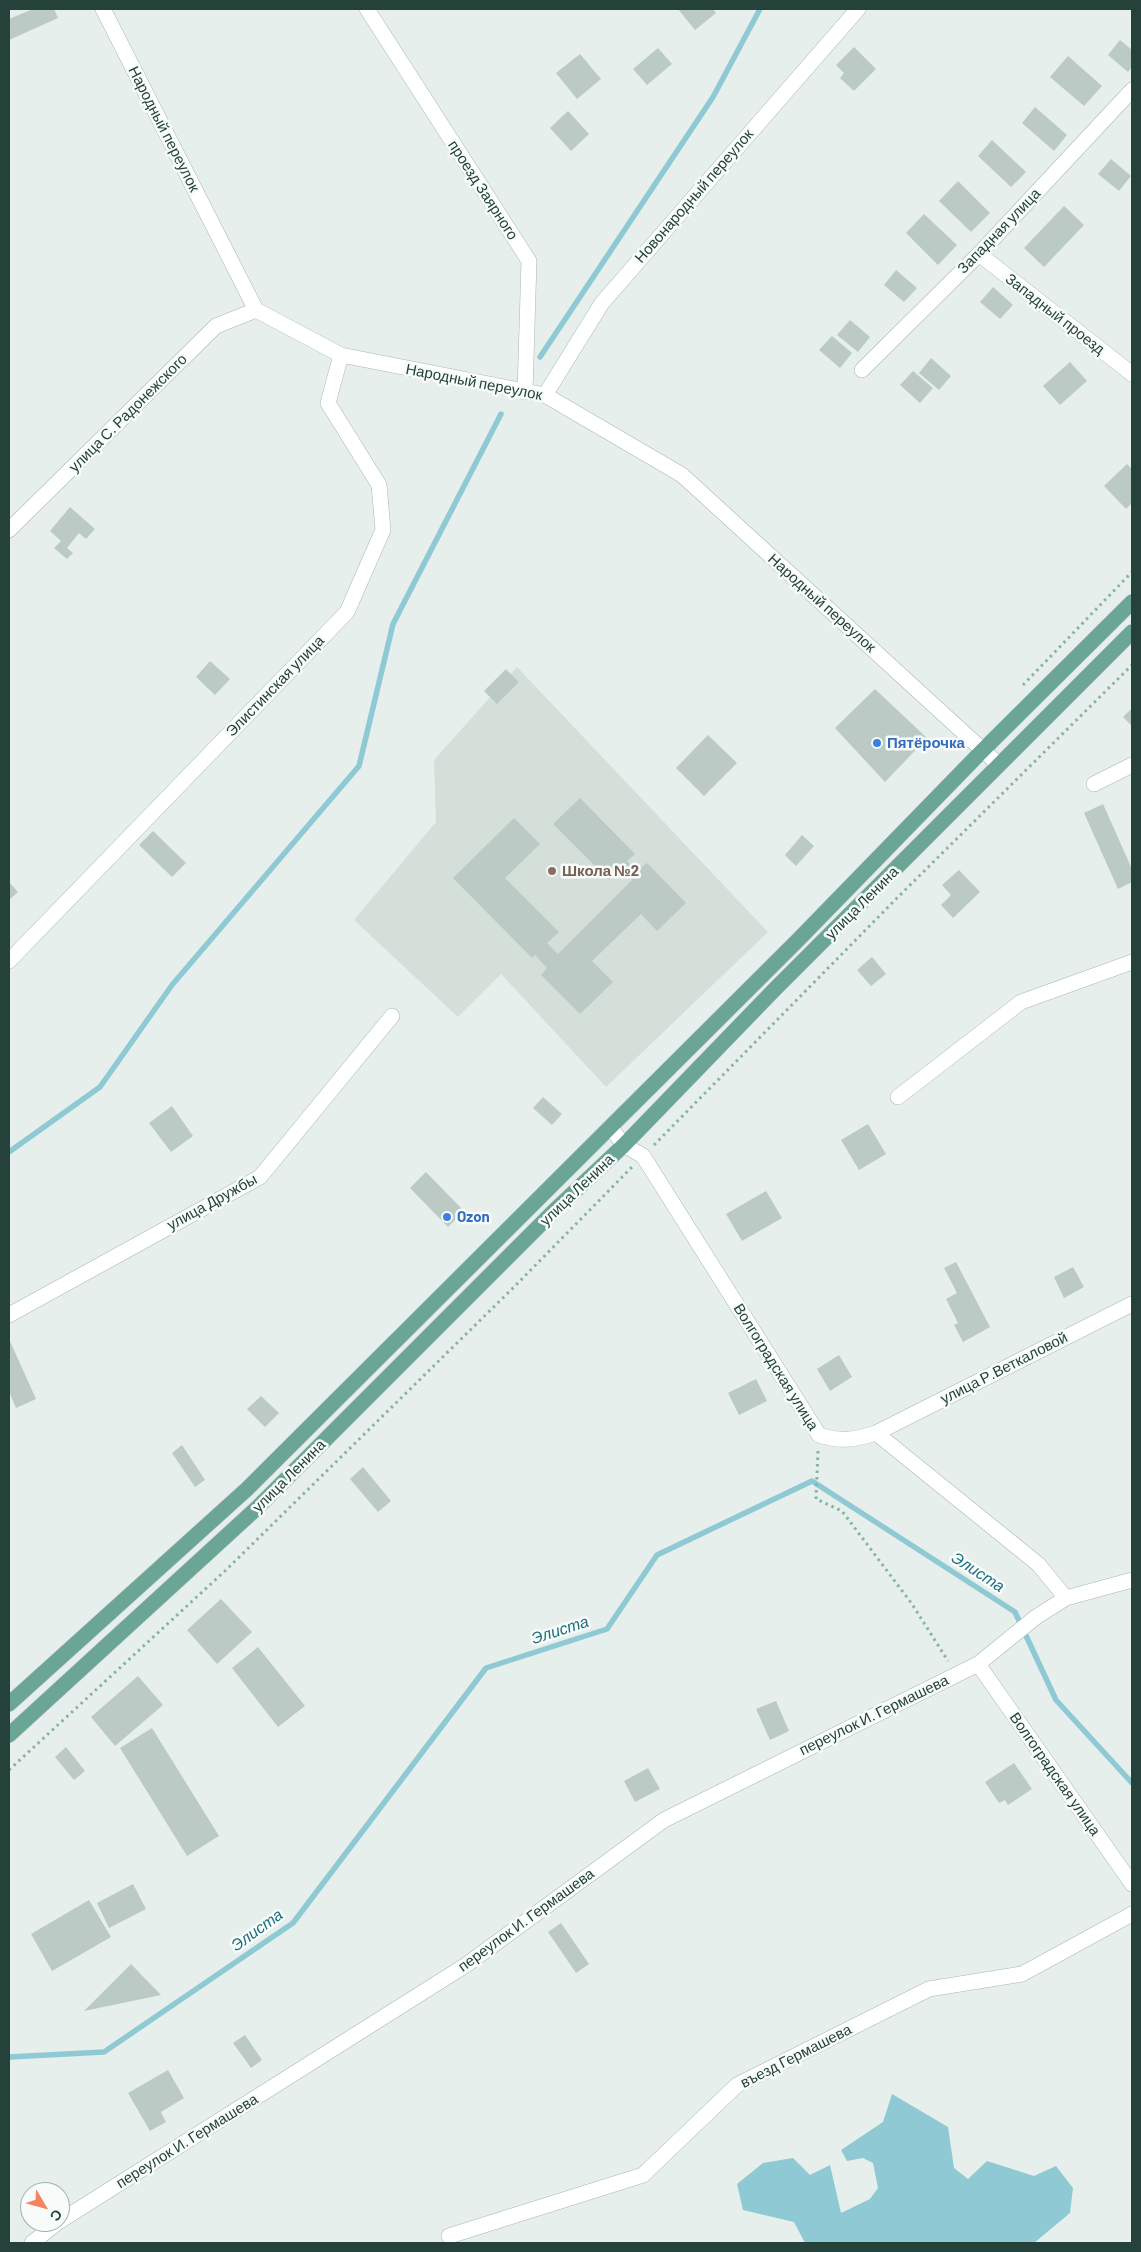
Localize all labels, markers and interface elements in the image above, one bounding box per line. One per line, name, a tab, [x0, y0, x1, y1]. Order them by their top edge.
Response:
street label: Народный переулок	[124, 63, 204, 195]
street label: Новонародный переулок	[631, 125, 757, 267]
street label: проезд Заярного	[444, 137, 522, 243]
street label: Западная улица	[954, 185, 1044, 277]
street label: Западный проезд	[1002, 270, 1108, 358]
street label: улица С. Радонежского	[65, 350, 191, 476]
street label: Народный переулок	[404, 360, 544, 404]
street label: Народный переулок	[764, 550, 880, 656]
street label: Элистинская улица	[222, 632, 328, 740]
place label: Пятёрочка	[887, 734, 965, 752]
marker: Пятёрочка	[871, 737, 883, 749]
place label: Школа №2	[562, 862, 639, 880]
street label: улица Ленина	[822, 863, 902, 943]
marker: Школа №2	[546, 865, 558, 877]
street label: улица Ленина	[536, 1150, 618, 1230]
street label: улица Дружбы	[164, 1170, 260, 1234]
place label: Ozon	[457, 1208, 490, 1226]
marker: Ozon	[441, 1211, 453, 1223]
street label: Волгоградская улица	[730, 1300, 822, 1434]
street label: улица Р.Веткаловой	[937, 1328, 1071, 1408]
street label: улица Ленина	[249, 1436, 329, 1516]
water label: Элиста	[948, 1548, 1008, 1596]
water label: Элиста	[529, 1612, 591, 1648]
street label: переулок И. Гермашева	[796, 1671, 952, 1759]
street label: Волгоградская улица	[1006, 1709, 1104, 1839]
street label: переулок И. Гермашева	[454, 1865, 598, 1975]
water label: Элиста	[227, 1905, 287, 1955]
street label: въезд Гермашева	[738, 2020, 854, 2092]
street label: переулок И. Гермашева	[113, 2090, 261, 2192]
north arrow	[20, 2182, 70, 2232]
text: С	[47, 2207, 66, 2225]

